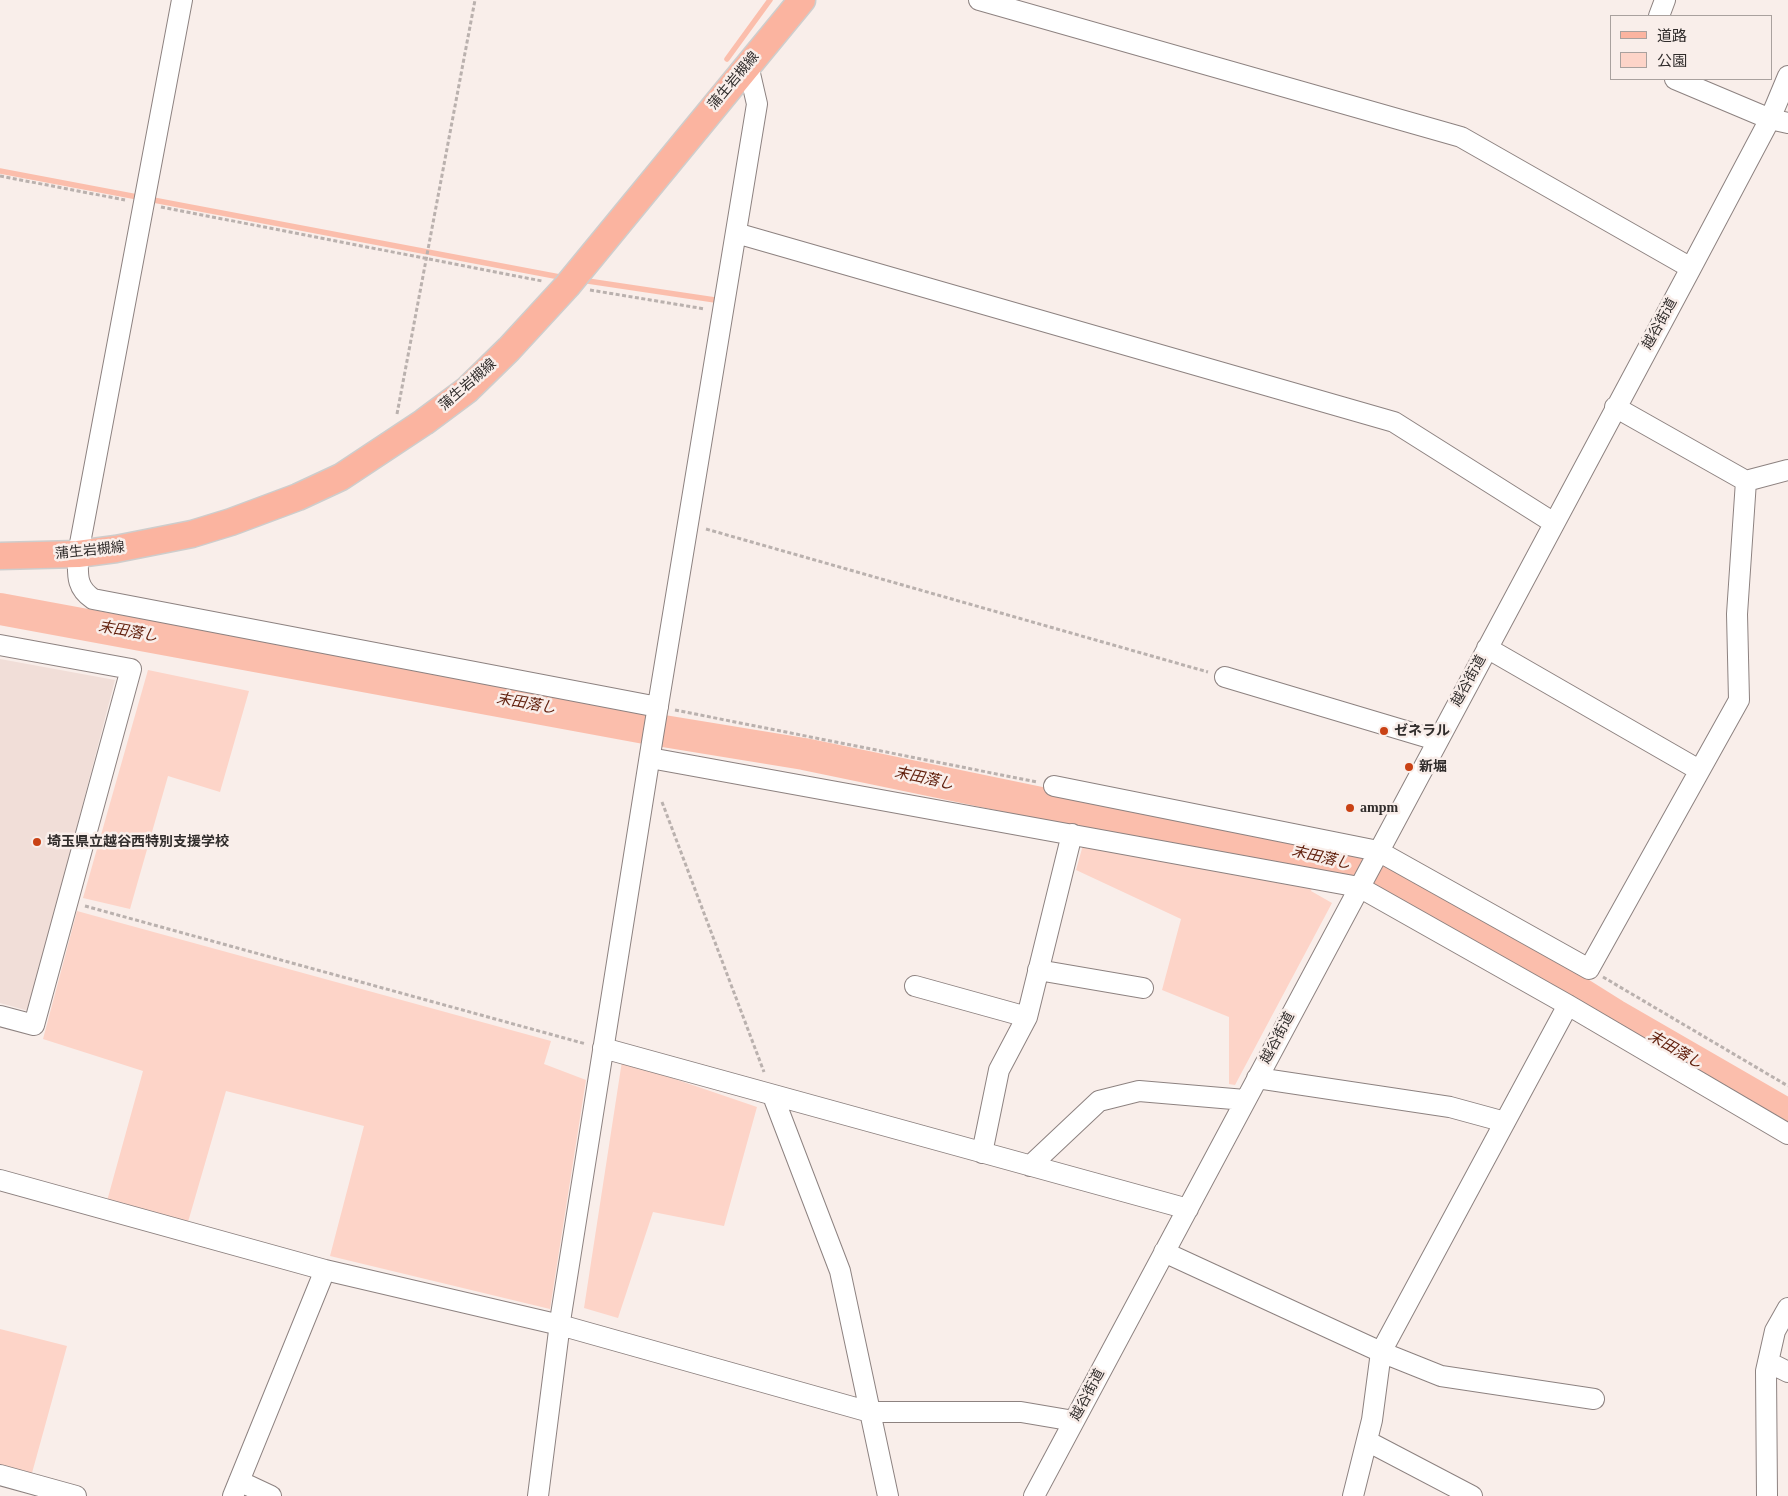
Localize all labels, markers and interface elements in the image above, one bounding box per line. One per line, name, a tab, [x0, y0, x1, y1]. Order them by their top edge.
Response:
legend	[1610, 15, 1773, 80]
text: 道路	[1657, 28, 1687, 44]
street label: 蒲生岩槻線	[705, 49, 763, 113]
text: 公園	[1657, 53, 1687, 69]
street label: 越谷街道	[1639, 295, 1681, 353]
street label: 蒲生岩槻線	[436, 356, 500, 414]
street label: 蒲生岩槻線	[54, 539, 126, 563]
water label: 末田落し	[97, 618, 159, 646]
street label: 越谷街道	[1448, 652, 1490, 710]
water label: 末田落し	[495, 690, 557, 718]
place label: ゼネラル	[1394, 723, 1450, 739]
marker: ゼネラル	[1378, 725, 1390, 737]
place label: 新堀	[1419, 759, 1447, 775]
marker: 新堀	[1403, 761, 1415, 773]
water label: 末田落し	[893, 764, 955, 794]
place label: ampm	[1360, 800, 1398, 816]
marker: ampm	[1344, 802, 1356, 814]
place label: 埼玉県立越谷西特別支援学校	[47, 834, 229, 850]
marker: 埼玉県立越谷西特別支援学校	[31, 836, 43, 848]
water label: 末田落し	[1290, 842, 1352, 874]
street label: 越谷街道	[1257, 1009, 1299, 1067]
water label: 末田落し	[1645, 1027, 1705, 1073]
street label: 越谷街道	[1067, 1366, 1109, 1424]

